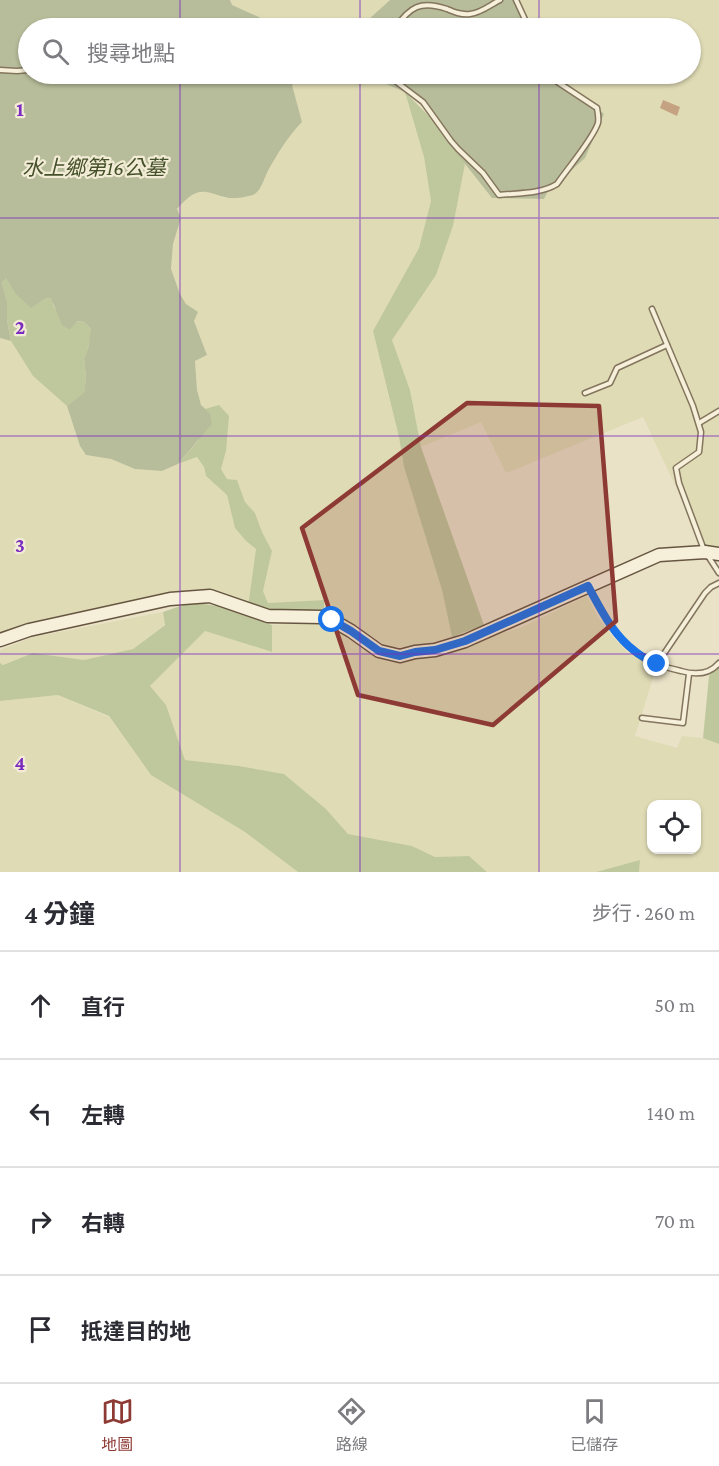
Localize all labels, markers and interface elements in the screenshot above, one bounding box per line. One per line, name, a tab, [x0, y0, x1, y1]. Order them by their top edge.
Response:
search box	[18, 18, 701, 84]
icon: search	[39, 35, 72, 68]
text: 搜尋地點	[87, 41, 175, 66]
text: 1	[16, 98, 24, 120]
park label: 水上鄉第16公墓	[22, 156, 169, 180]
text: 2	[15, 316, 25, 338]
text: 3	[15, 534, 25, 556]
route start	[318, 606, 344, 632]
route end	[643, 650, 669, 676]
text: 4	[15, 752, 26, 774]
map controls	[647, 800, 701, 854]
button: locate	[647, 800, 701, 854]
text: 4 分鐘	[24, 900, 95, 929]
text: 步行 · 260 m	[592, 902, 695, 924]
icon: ahead	[24, 989, 57, 1022]
text: 50 m	[654, 994, 695, 1016]
text: 直行	[81, 995, 125, 1020]
icon: left	[24, 1097, 57, 1130]
text: 140 m	[647, 1102, 695, 1124]
text: 左轉	[81, 1103, 125, 1128]
icon: right	[24, 1205, 57, 1238]
text: 70 m	[655, 1210, 695, 1232]
text: 右轉	[81, 1211, 125, 1236]
icon: arrive	[24, 1313, 57, 1346]
text: 抵達目的地	[81, 1319, 191, 1344]
tab: 地圖	[101, 1395, 134, 1455]
tab: 路線	[335, 1395, 368, 1455]
tab: 已儲存	[570, 1395, 618, 1455]

